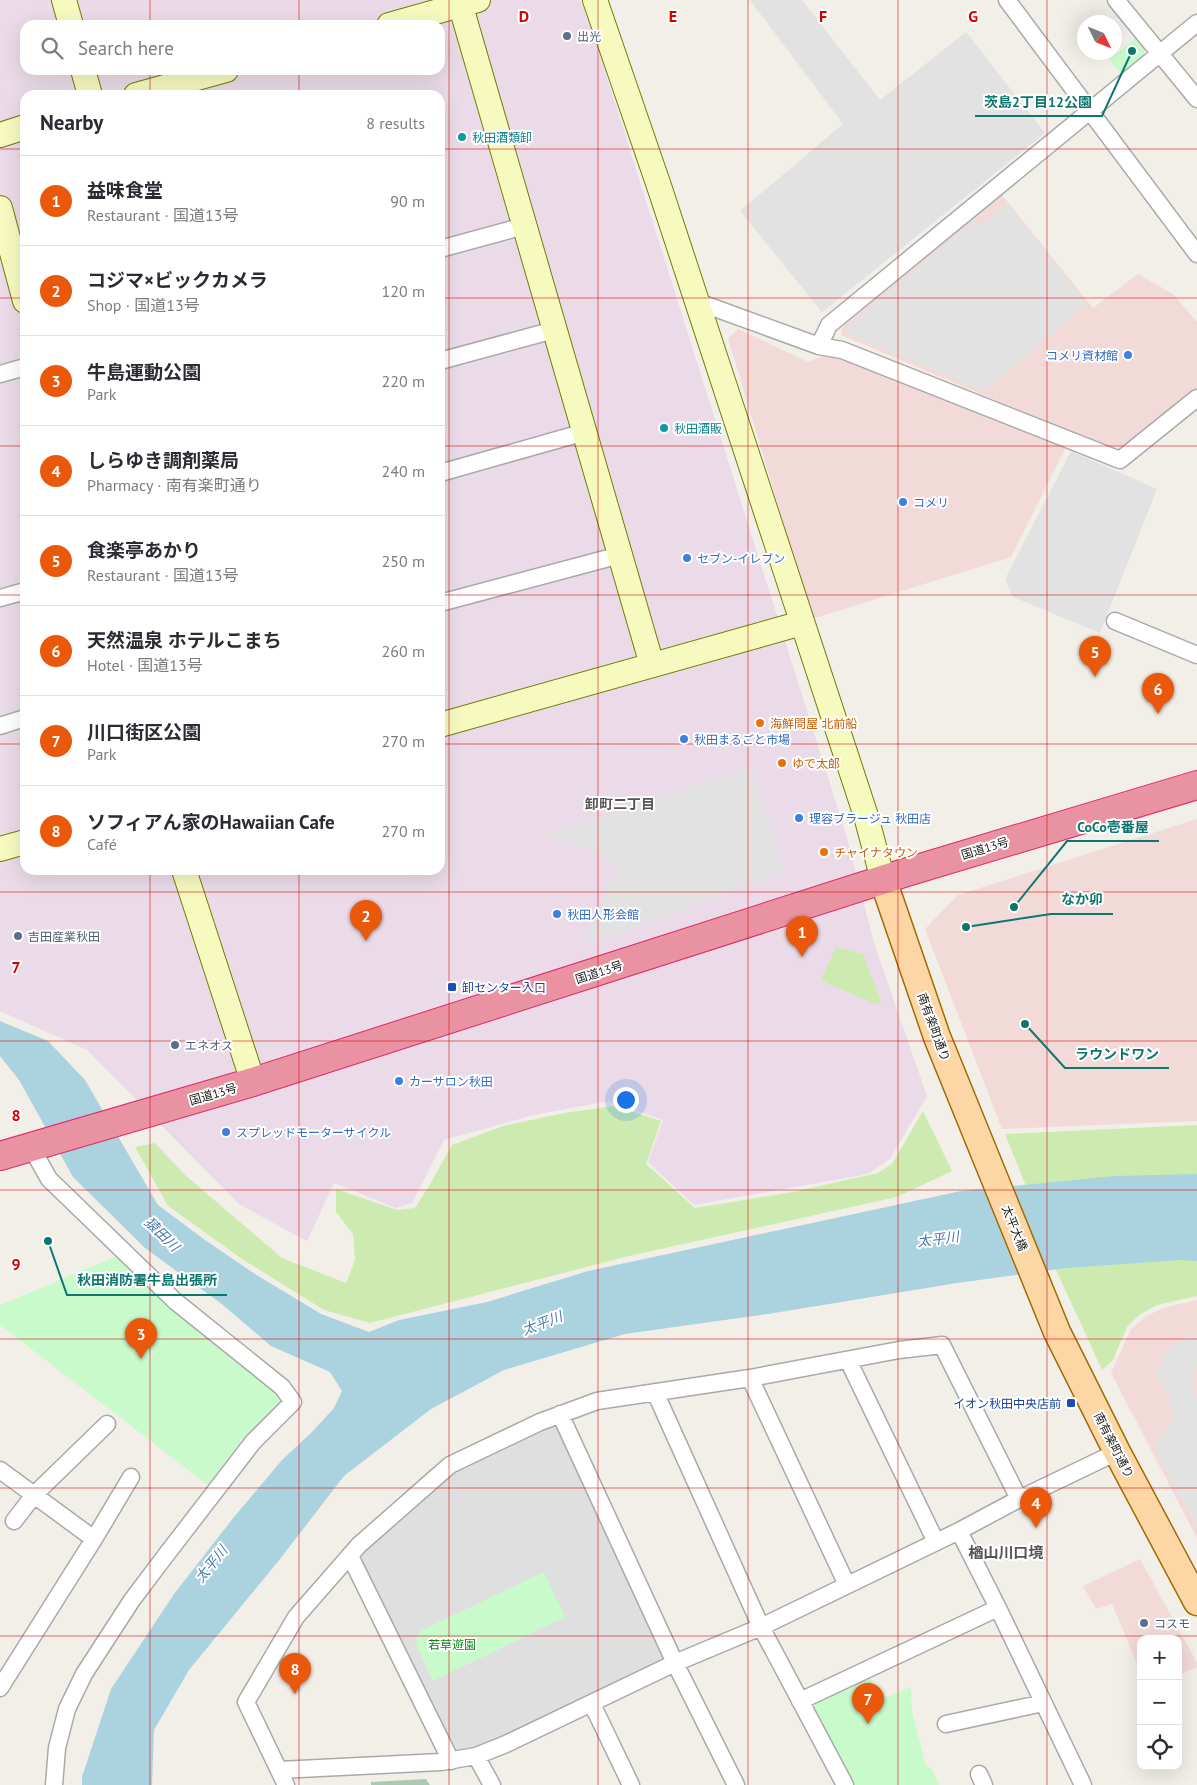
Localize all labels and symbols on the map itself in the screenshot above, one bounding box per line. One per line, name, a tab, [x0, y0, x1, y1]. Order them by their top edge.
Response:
text: D	[519, 6, 529, 26]
text: E	[669, 6, 677, 26]
text: F	[819, 6, 827, 26]
text: G	[968, 6, 978, 26]
north arrow	[1077, 15, 1122, 60]
place label: 出光	[577, 29, 601, 44]
marker: 出光	[561, 30, 573, 42]
callout: 茨島2丁目12公園	[975, 87, 1102, 116]
text: 茨島2丁目12公園	[984, 93, 1092, 111]
place label: 秋田酒類卸	[472, 130, 532, 145]
marker: 秋田酒類卸	[456, 131, 468, 143]
place label: コメリ資材館	[1046, 348, 1118, 363]
marker: コメリ資材館	[1122, 349, 1134, 361]
place label: 秋田酒販	[674, 421, 722, 436]
marker: 秋田酒販	[658, 422, 670, 434]
place label: コメリ	[913, 495, 949, 510]
marker: コメリ	[897, 496, 909, 508]
place label: セブン-イレブン	[697, 551, 785, 566]
marker: セブン-イレブン	[681, 552, 693, 564]
pin: 5	[1079, 636, 1111, 677]
pin: 6	[1142, 673, 1174, 714]
place label: 海鮮問屋 北前船	[770, 716, 857, 731]
marker: 海鮮問屋 北前船	[754, 717, 766, 729]
place label: 秋田まるごと市場	[694, 732, 790, 747]
marker: 秋田まるごと市場	[678, 733, 690, 745]
place label: ゆで太郎	[792, 756, 840, 771]
marker: ゆで太郎	[776, 757, 788, 769]
district label: 卸町二丁目	[585, 795, 655, 813]
place label: 理容ブラージュ 秋田店	[809, 811, 931, 826]
marker: 理容ブラージュ 秋田店	[793, 812, 805, 824]
callout: CoCo壱番屋	[1067, 812, 1159, 841]
text: CoCo壱番屋	[1077, 818, 1149, 836]
street label: 国道13号	[959, 834, 1011, 862]
place label: チャイナタウン	[834, 845, 918, 860]
marker: チャイナタウン	[818, 846, 830, 858]
callout: なか卯	[1051, 885, 1113, 914]
text: なか卯	[1061, 890, 1103, 908]
pin: 2	[350, 900, 382, 941]
place label: 秋田人形会館	[567, 907, 639, 922]
marker: 秋田人形会館	[551, 908, 563, 920]
pin: 1	[786, 916, 818, 957]
place label: 吉田産業秋田	[28, 929, 100, 944]
marker: 吉田産業秋田	[12, 930, 24, 942]
text: 7	[11, 957, 21, 977]
street label: 国道13号	[573, 957, 625, 987]
place label: 卸センター入口	[462, 980, 546, 995]
marker: 卸センター入口	[446, 981, 458, 993]
street label: 南有楽町通り	[915, 991, 953, 1063]
place label: エネオス	[185, 1038, 233, 1053]
marker: エネオス	[169, 1039, 181, 1051]
callout: ラウンドワン	[1065, 1039, 1169, 1068]
text: ラウンドワン	[1075, 1045, 1159, 1063]
place label: カーサロン秋田	[409, 1074, 493, 1089]
marker: カーサロン秋田	[393, 1075, 405, 1087]
street label: 国道13号	[187, 1080, 239, 1108]
your location	[613, 1087, 639, 1113]
text: 8	[11, 1105, 21, 1125]
place label: スプレッドモーターサイクル	[236, 1125, 391, 1140]
marker: スプレッドモーターサイクル	[220, 1126, 232, 1138]
street label: 太平大橋	[999, 1203, 1031, 1253]
water label: 猿田川	[141, 1213, 185, 1256]
water label: 太平川	[916, 1227, 962, 1250]
text: 9	[11, 1254, 21, 1274]
callout: 秋田消防署牛島出張所	[67, 1266, 227, 1295]
text: 秋田消防署牛島出張所	[77, 1271, 217, 1289]
water label: 太平川	[519, 1306, 567, 1339]
pin: 3	[125, 1318, 157, 1359]
place label: イオン秋田中央店前	[953, 1396, 1061, 1411]
marker: イオン秋田中央店前	[1065, 1397, 1077, 1409]
street label: 南有楽町通り	[1091, 1410, 1137, 1480]
pin: 4	[1020, 1487, 1052, 1528]
water label: 太平川	[191, 1540, 232, 1586]
district label: 楢山川口境	[968, 1543, 1044, 1562]
place label: コスモ	[1154, 1616, 1190, 1631]
marker: コスモ	[1138, 1617, 1150, 1629]
park label: 若草遊園	[428, 1637, 476, 1652]
pin: 8	[279, 1653, 311, 1694]
pin: 7	[852, 1683, 884, 1724]

